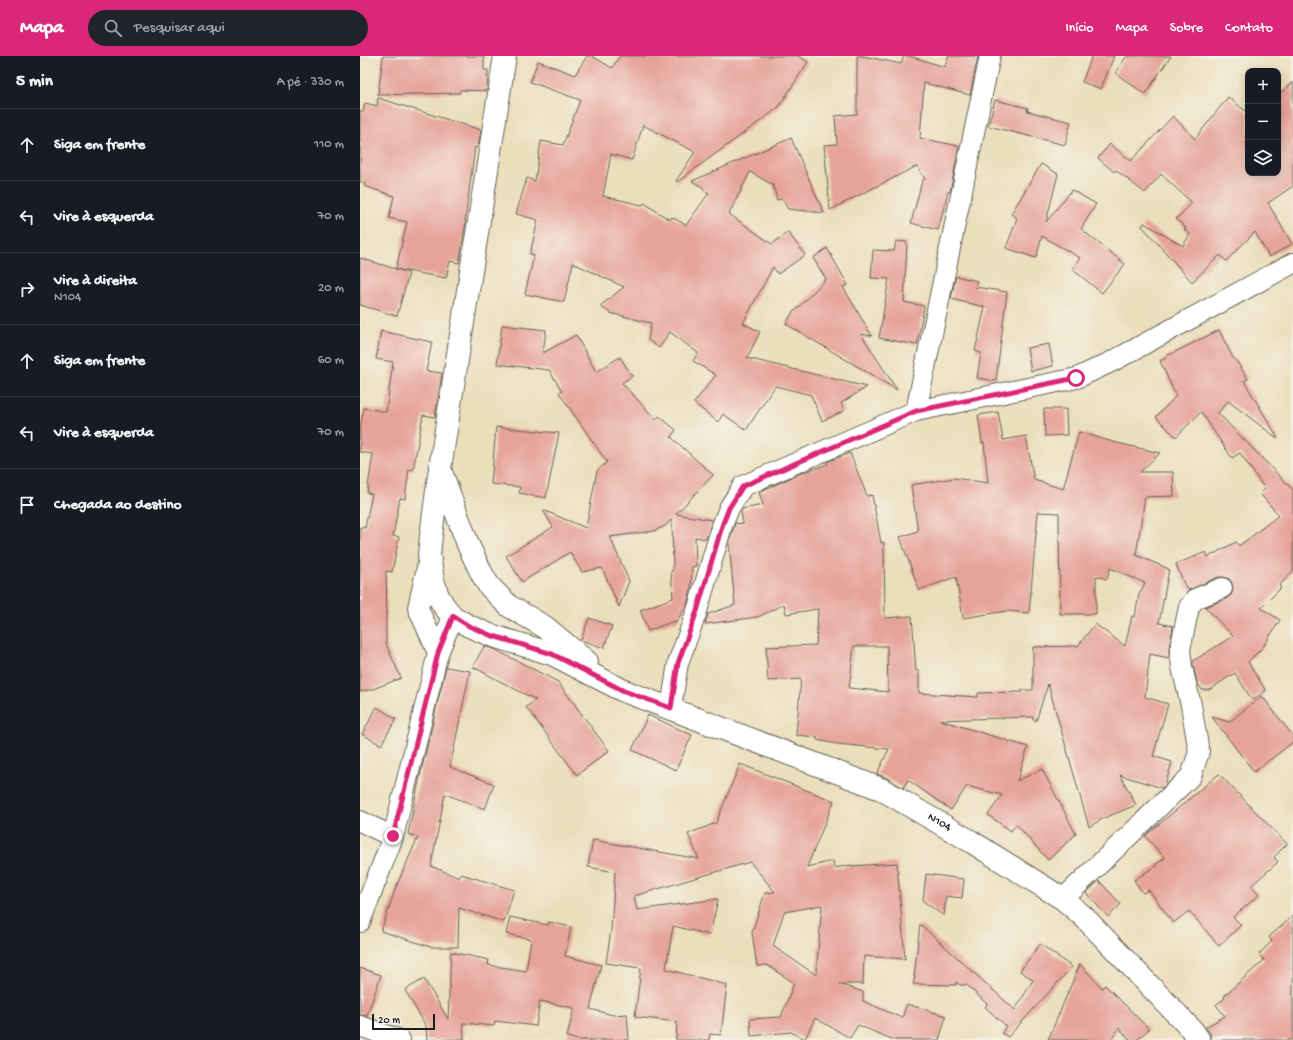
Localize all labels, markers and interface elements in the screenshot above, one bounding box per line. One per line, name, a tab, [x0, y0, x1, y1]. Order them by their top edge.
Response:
search box	[88, 10, 368, 46]
text: Mapa	[20, 17, 64, 40]
icon: search	[102, 17, 124, 39]
text: Pesquisar aqui	[134, 19, 225, 37]
text: Início	[1065, 20, 1094, 37]
text: Mapa	[1116, 20, 1148, 37]
text: Sobre	[1170, 20, 1203, 37]
text: Contato	[1225, 20, 1273, 37]
map controls	[1245, 68, 1281, 176]
button: +	[1245, 68, 1281, 104]
text: 5 min	[16, 72, 53, 92]
text: A pé · 330 m	[277, 75, 344, 90]
button: −	[1245, 104, 1281, 140]
icon: ahead	[16, 134, 38, 156]
text: Siga em frente	[54, 136, 145, 154]
text: 110 m	[314, 137, 344, 152]
button: layers	[1245, 140, 1281, 176]
icon: left	[16, 206, 38, 228]
text: Vire à esquerda	[54, 208, 154, 226]
text: 70 m	[318, 209, 344, 224]
text: Vire à direita	[54, 272, 137, 290]
icon: right	[16, 278, 38, 300]
text: 20 m	[318, 281, 344, 296]
text: N104	[54, 290, 81, 305]
icon: ahead	[16, 350, 38, 372]
text: Siga em frente	[54, 352, 145, 370]
text: 60 m	[318, 353, 344, 368]
route start	[1067, 369, 1085, 387]
icon: left	[16, 422, 38, 444]
text: Vire à esquerda	[54, 424, 154, 442]
text: 70 m	[318, 425, 344, 440]
icon: arrive	[16, 494, 38, 516]
text: Chegada ao destino	[54, 496, 181, 514]
street label: N104	[925, 810, 954, 835]
route end	[384, 827, 402, 845]
scale bar	[372, 1012, 435, 1031]
text: 20 m	[378, 1015, 400, 1027]

